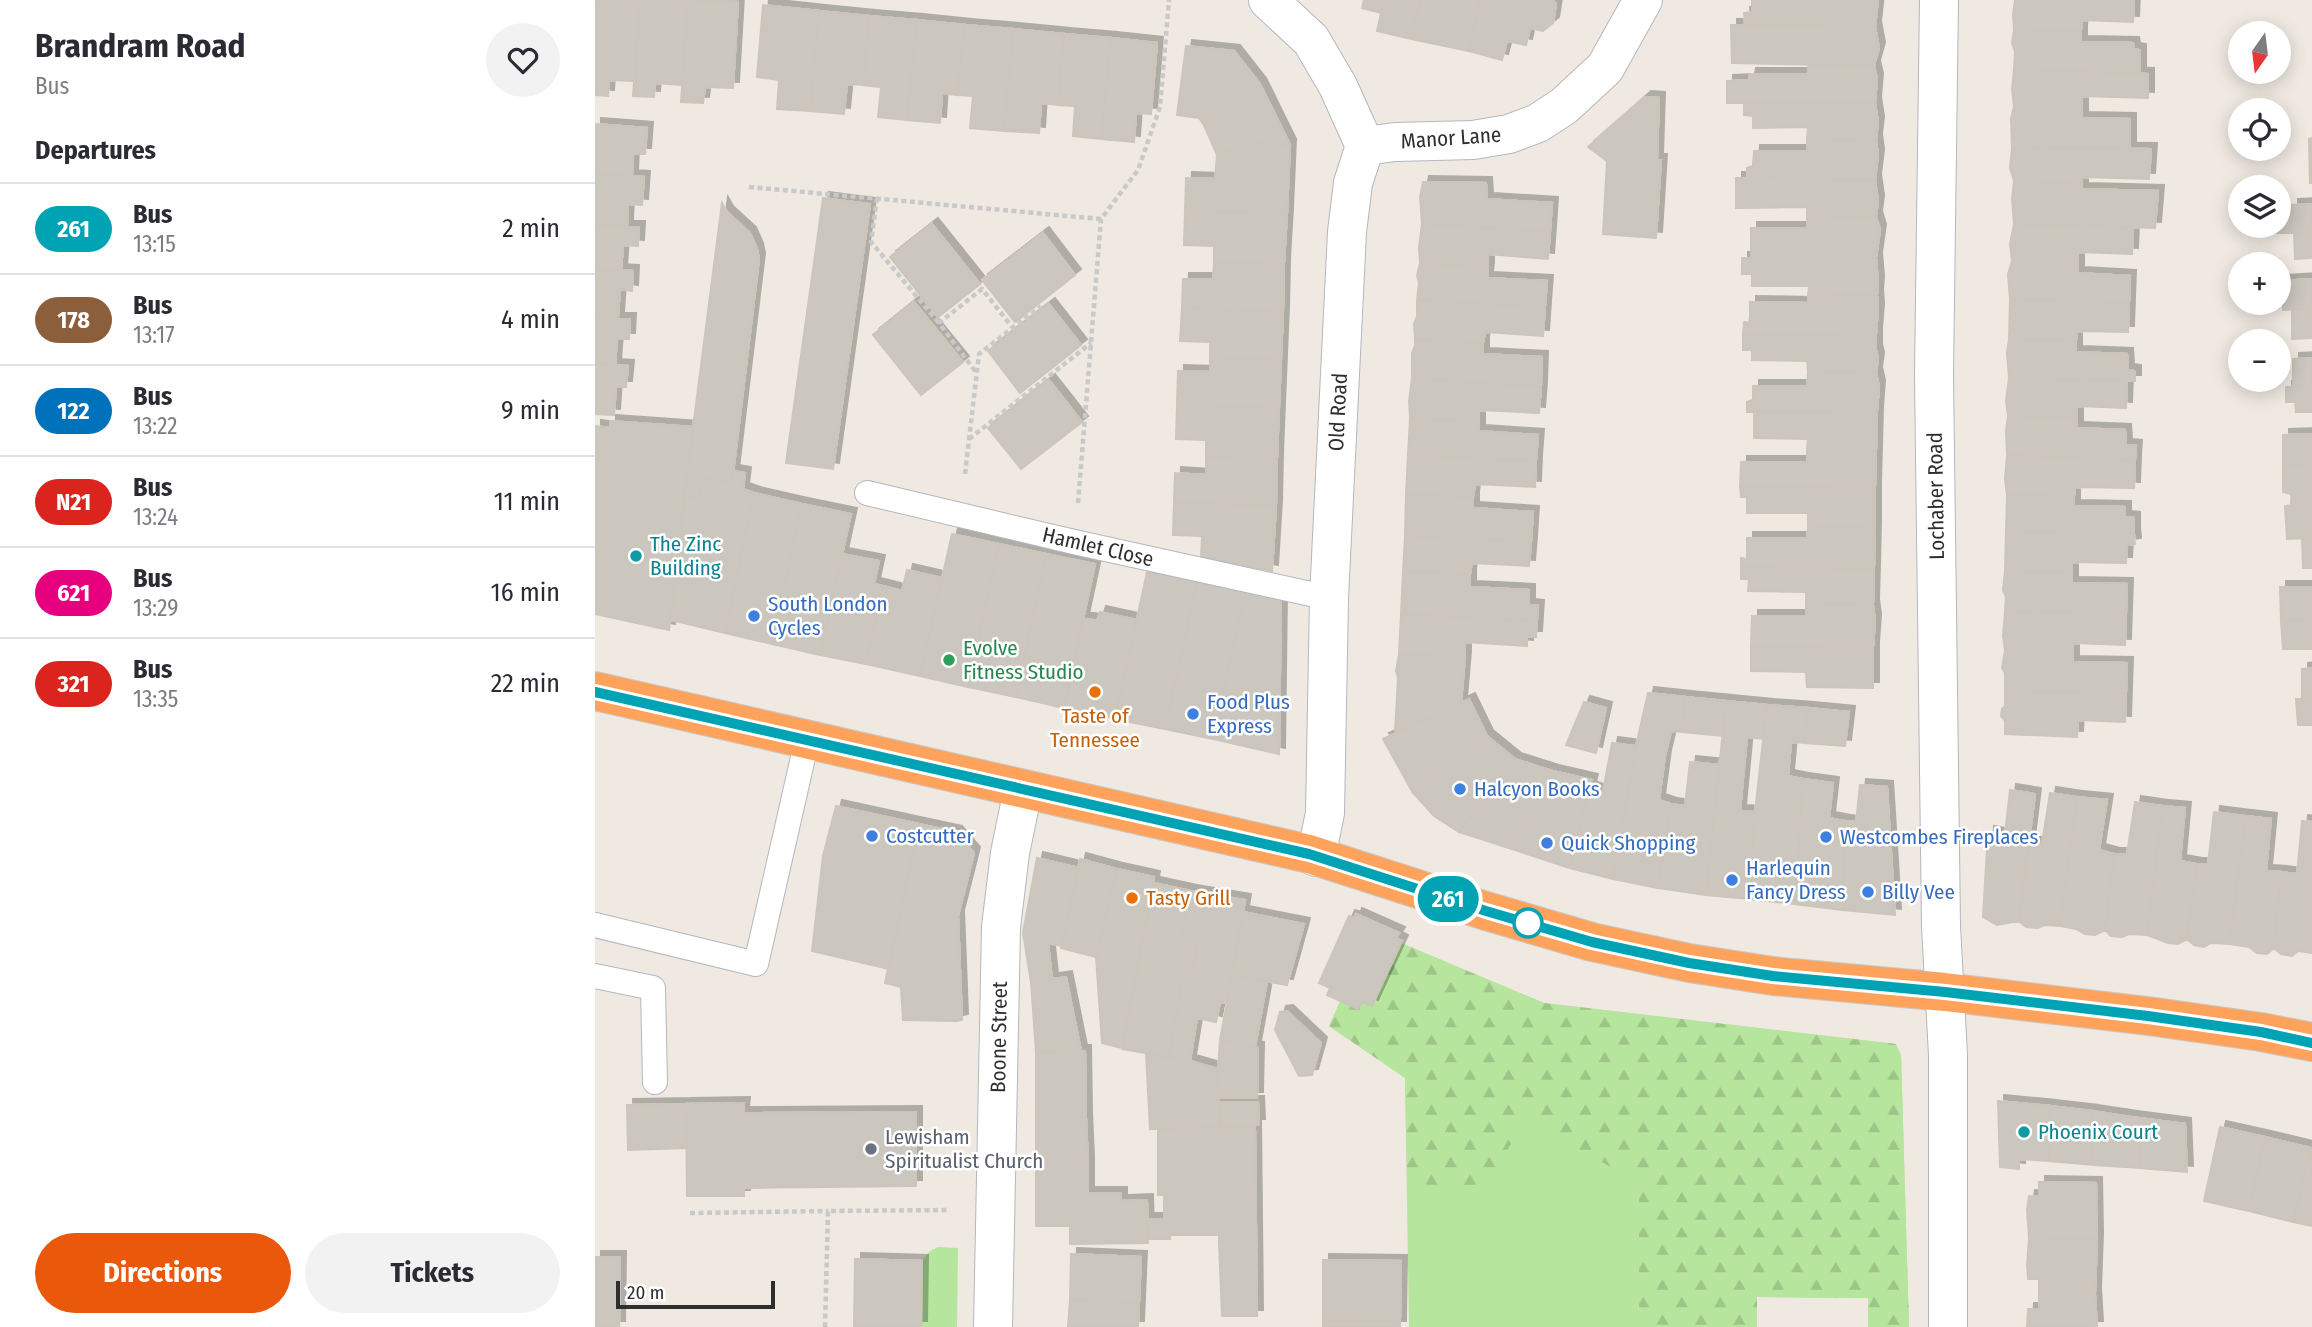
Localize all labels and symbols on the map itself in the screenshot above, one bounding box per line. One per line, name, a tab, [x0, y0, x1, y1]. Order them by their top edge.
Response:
north arrow	[2228, 21, 2291, 84]
street label: Manor Lane	[1400, 122, 1502, 154]
street label: Old Road	[1323, 372, 1353, 452]
street label: Lochaber Road	[1922, 432, 1950, 560]
street label: Hamlet Close	[1040, 522, 1156, 572]
place label: The Zinc Building	[650, 531, 721, 581]
marker: The Zinc Building	[628, 548, 644, 564]
place label: South London Cycles	[768, 591, 888, 641]
marker: South London Cycles	[746, 608, 762, 624]
place label: Evolve Fitness Studio	[963, 635, 1084, 685]
marker: Evolve Fitness Studio	[941, 652, 957, 668]
marker: Taste of Tennessee	[1087, 684, 1103, 700]
place label: Food Plus Express	[1207, 689, 1290, 739]
place label: Taste of Tennessee	[1050, 703, 1140, 753]
marker: Food Plus Express	[1185, 706, 1201, 722]
place label: Halcyon Books	[1474, 776, 1600, 802]
marker: Halcyon Books	[1452, 781, 1468, 797]
place label: Costcutter	[886, 823, 974, 849]
place label: Westcombes Fireplaces	[1840, 824, 2038, 850]
marker: Costcutter	[864, 828, 880, 844]
marker: Westcombes Fireplaces	[1818, 829, 1834, 845]
place label: Quick Shopping	[1561, 830, 1695, 856]
marker: Quick Shopping	[1539, 835, 1555, 851]
place label: Harlequin Fancy Dress	[1746, 855, 1846, 905]
marker: Harlequin Fancy Dress	[1724, 872, 1740, 888]
line badge: 261	[1408, 876, 1488, 922]
place label: Billy Vee	[1882, 879, 1955, 905]
marker: Billy Vee	[1860, 884, 1876, 900]
place label: Tasty Grill	[1146, 885, 1231, 911]
marker: Tasty Grill	[1124, 890, 1140, 906]
unlabelled marker	[1513, 908, 1543, 938]
street label: Boone Street	[985, 981, 1013, 1093]
place label: Phoenix Court	[2038, 1119, 2158, 1145]
place label: Lewisham Spiritualist Church	[885, 1124, 1043, 1174]
marker: Phoenix Court	[2016, 1124, 2032, 1140]
marker: Lewisham Spiritualist Church	[863, 1141, 879, 1157]
scale bar	[616, 1278, 775, 1310]

